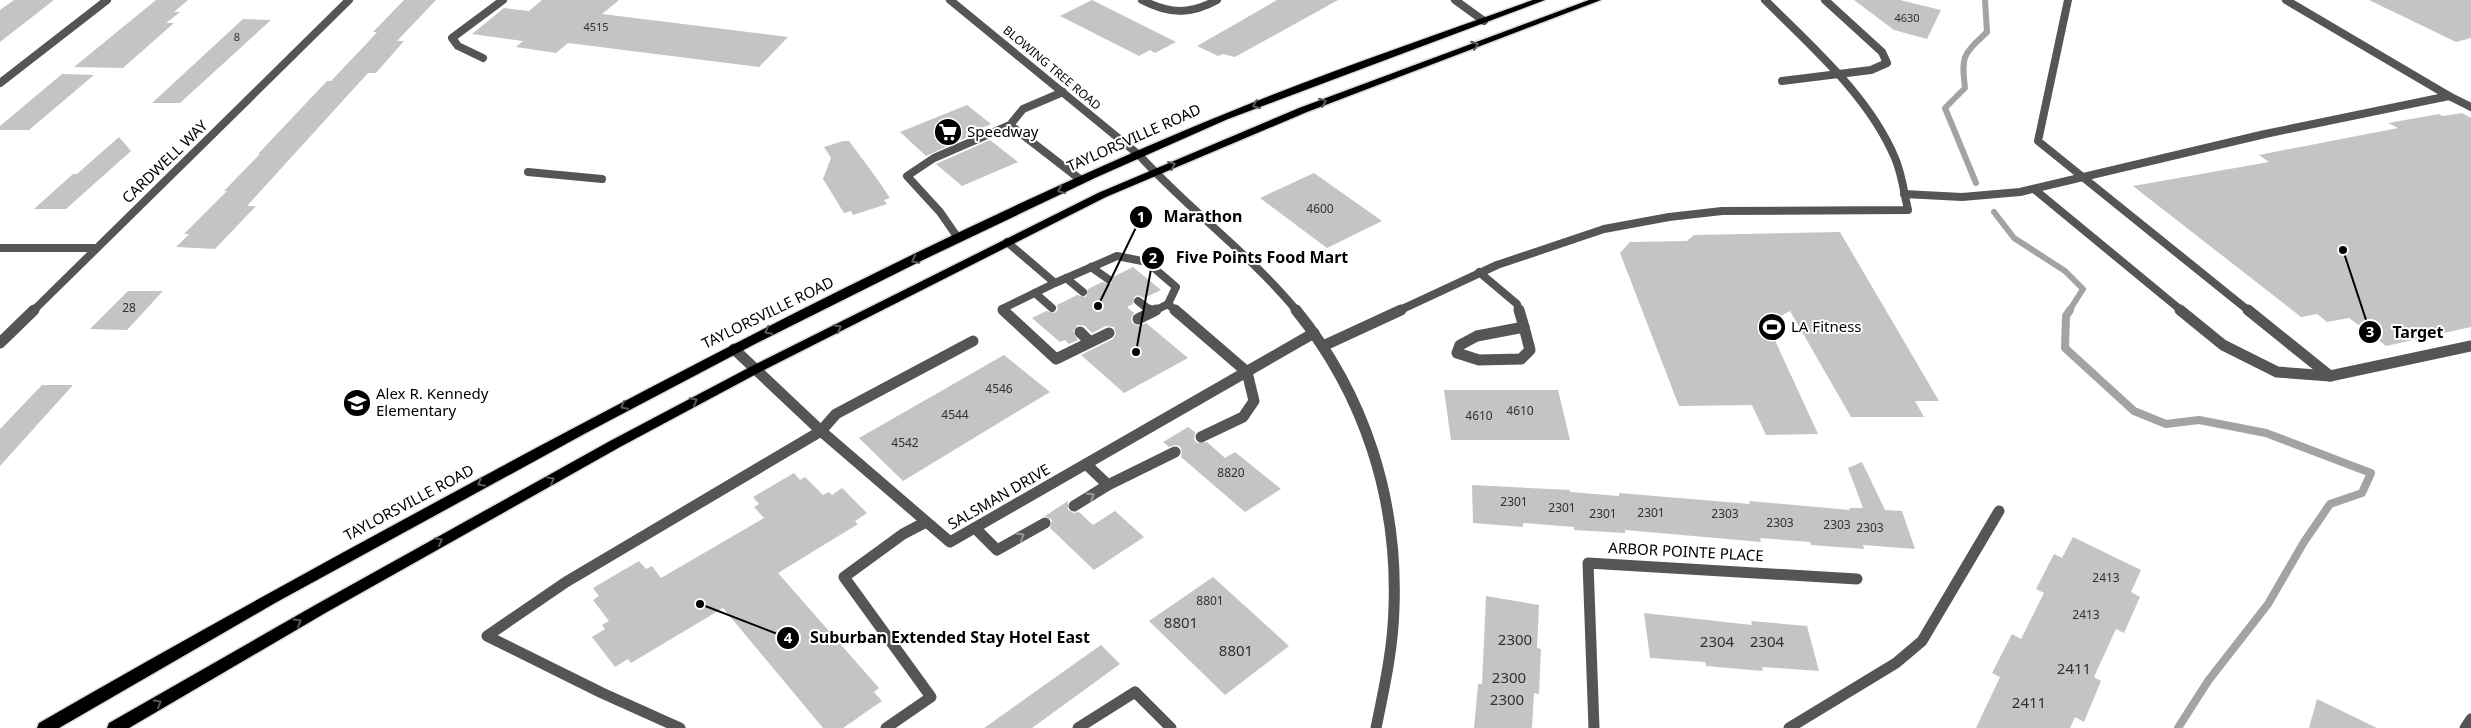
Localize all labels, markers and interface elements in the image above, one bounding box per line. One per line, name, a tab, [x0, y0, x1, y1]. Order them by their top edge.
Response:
house number: 4630	[1894, 10, 1920, 25]
house number: 4515	[583, 19, 609, 34]
street label: BLOWING TREE ROAD	[1000, 22, 1105, 114]
house number: 8	[234, 29, 240, 44]
one-way arrow	[1470, 41, 1478, 51]
one-way arrow	[1318, 98, 1326, 108]
street label: TAYLORSVILLE ROAD	[1063, 99, 1204, 176]
one-way arrow	[1252, 99, 1261, 110]
street label: CARDWELL WAY	[117, 115, 212, 207]
supermarket icon: Speedway	[933, 117, 963, 147]
place label: Speedway	[967, 121, 1039, 141]
one-way arrow	[1167, 160, 1176, 171]
one-way arrow	[1057, 184, 1066, 194]
house number: 4600	[1306, 200, 1334, 217]
callout: Marathon	[1128, 201, 1252, 232]
text: Marathon	[1164, 205, 1242, 227]
text: 1	[1137, 206, 1145, 226]
callout: Five Points Food Mart	[1141, 242, 1358, 273]
text: Five Points Food Mart	[1176, 246, 1348, 268]
text: 2	[1149, 247, 1158, 267]
one-way arrow	[911, 254, 920, 264]
street label: TAYLORSVILLE ROAD	[698, 271, 837, 353]
house number: 28	[122, 299, 136, 316]
sports icon: LA Fitness	[1757, 312, 1787, 342]
place label: LA Fitness	[1791, 316, 1862, 336]
callout: Target	[2357, 317, 2454, 348]
text: 3	[2366, 321, 2374, 341]
text: Target	[2392, 321, 2444, 343]
one-way arrow	[833, 324, 842, 334]
one-way arrow	[765, 325, 774, 335]
house number: 4546	[985, 380, 1013, 397]
place label: Alex R. Kennedy Elementary	[376, 383, 489, 420]
school or university icon: Alex R. Kennedy Elementary	[342, 388, 372, 418]
one-way arrow	[688, 398, 697, 408]
one-way arrow	[621, 400, 630, 410]
house number: 4610	[1506, 402, 1534, 419]
house number: 4544	[941, 406, 969, 423]
house number: 4610	[1465, 407, 1493, 424]
house number: 4542	[891, 434, 919, 451]
street label: TAYLORSVILLE ROAD	[340, 459, 477, 545]
street label: SALSMAN DRIVE	[944, 459, 1053, 534]
house number: 8820	[1217, 464, 1245, 481]
one-way arrow	[546, 476, 555, 486]
one-way arrow	[478, 477, 487, 487]
one-way arrow	[1085, 492, 1094, 502]
house number: 2301	[1500, 493, 1528, 510]
house number: 2301	[1548, 499, 1576, 516]
house number: 2301	[1637, 504, 1665, 521]
house number: 2301	[1589, 505, 1617, 522]
house number: 2303	[1711, 505, 1739, 522]
house number: 2303	[1766, 514, 1794, 531]
house number: 2303	[1823, 516, 1851, 533]
house number: 2303	[1856, 519, 1884, 536]
one-way arrow	[1016, 533, 1025, 543]
street label: ARBOR POINTE PLACE	[1608, 537, 1764, 565]
one-way arrow	[434, 538, 443, 548]
house number: 2413	[2092, 569, 2120, 586]
house number: 8801	[1196, 592, 1224, 609]
house number: 2413	[2072, 606, 2100, 623]
house number: 8801	[1164, 612, 1198, 632]
one-way arrow	[293, 618, 302, 628]
callout: Suburban Extended Stay Hotel East	[775, 622, 1100, 653]
text: Suburban Extended Stay Hotel East	[810, 626, 1090, 648]
text: 4	[784, 627, 793, 647]
house number: 2300	[1498, 629, 1532, 649]
house number: 2304	[1700, 631, 1735, 651]
house number: 2304	[1750, 631, 1785, 651]
house number: 8801	[1219, 640, 1253, 660]
house number: 2411	[2057, 658, 2091, 678]
house number: 2300	[1492, 667, 1526, 687]
house number: 2300	[1490, 689, 1524, 709]
house number: 2411	[2012, 692, 2046, 712]
one-way arrow	[152, 700, 161, 710]

